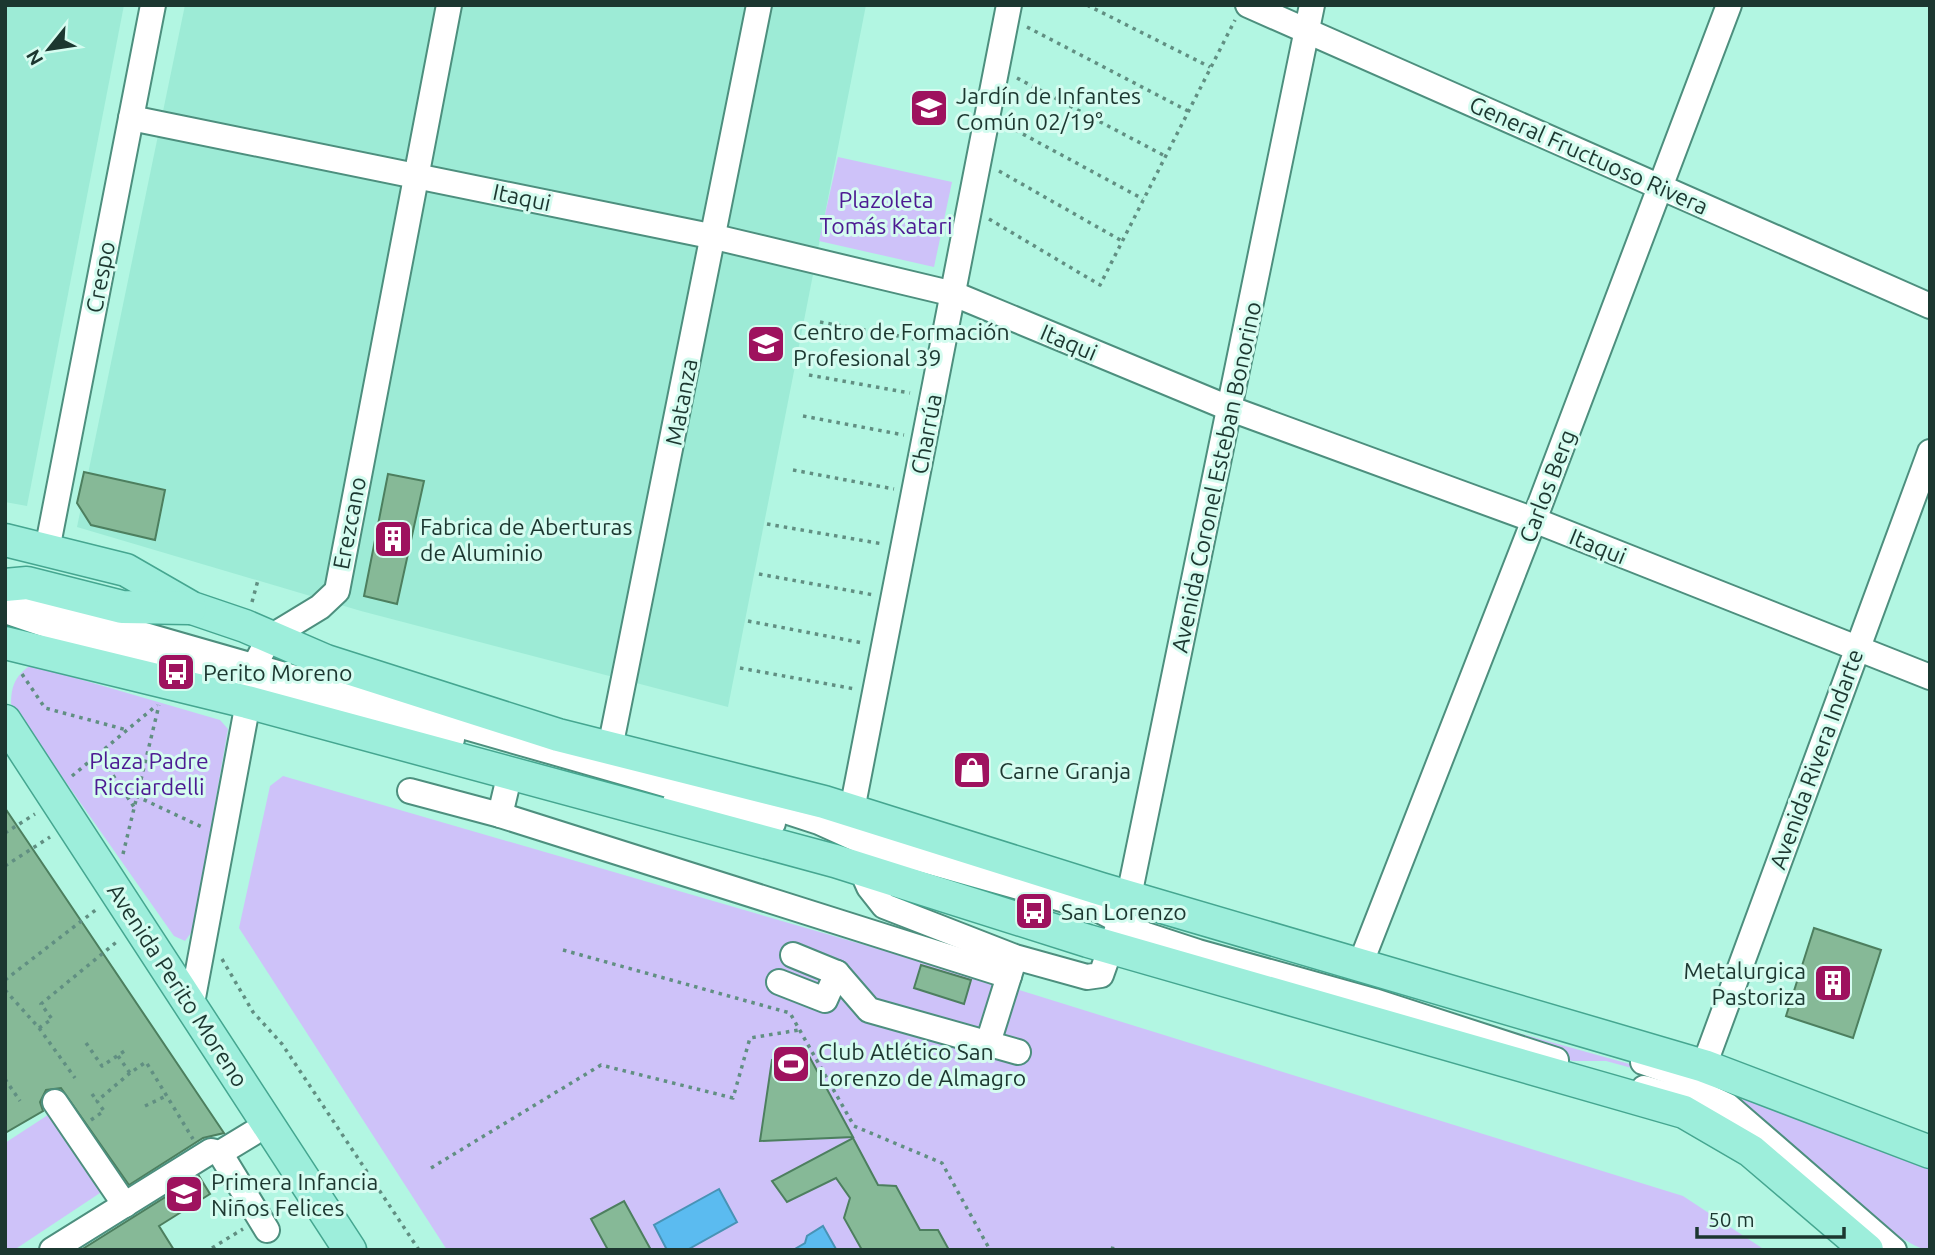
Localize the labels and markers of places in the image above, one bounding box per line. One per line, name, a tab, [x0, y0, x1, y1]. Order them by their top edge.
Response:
place label: Jardín de Infantes Común 02/19°	[956, 83, 1141, 134]
school or university icon: Jardín de Infantes Común 02/19°	[908, 87, 950, 129]
place label: Centro de Formación Profesional 39	[793, 319, 1010, 370]
school or university icon: Centro de Formación Profesional 39	[745, 323, 787, 365]
place label: Fabrica de Aberturas de Aluminio	[420, 514, 632, 565]
building icon: Fabrica de Aberturas de Aluminio	[372, 518, 414, 560]
bus stop icon: Perito Moreno	[155, 651, 197, 693]
place label: Perito Moreno	[203, 660, 352, 685]
shop icon: Carne Granja	[951, 749, 993, 791]
place label: Carne Granja	[999, 758, 1131, 783]
bus stop icon: San Lorenzo	[1013, 890, 1055, 932]
place label: San Lorenzo	[1061, 899, 1187, 924]
place label: Metalurgica Pastoriza	[1683, 958, 1806, 1009]
building icon: Metalurgica Pastoriza	[1812, 962, 1854, 1004]
place label: Club Atlético San Lorenzo de Almagro	[818, 1039, 1026, 1090]
sports icon: Club Atlético San Lorenzo de Almagro	[770, 1043, 812, 1085]
place label: Primera Infancia Niños Felices	[211, 1169, 378, 1220]
school or university icon: Primera Infancia Niños Felices	[163, 1173, 205, 1215]

